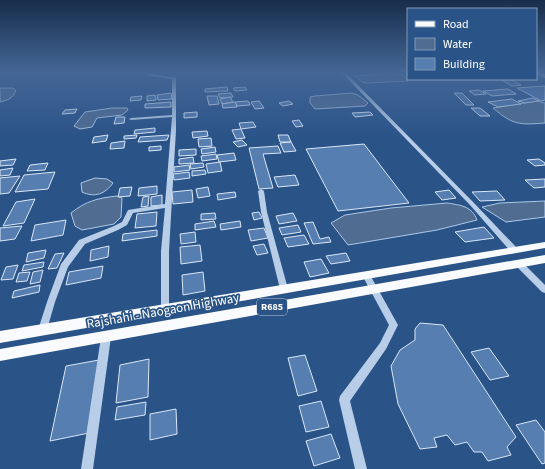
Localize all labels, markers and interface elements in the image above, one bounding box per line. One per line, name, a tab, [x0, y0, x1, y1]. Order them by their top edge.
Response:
legend	[407, 8, 537, 80]
text: Road	[443, 16, 469, 33]
text: Water	[443, 36, 473, 53]
text: Building	[443, 56, 485, 73]
street label: Rajshahi - Naogaon Highway	[85, 289, 241, 333]
road number: R685	[257, 299, 287, 315]

